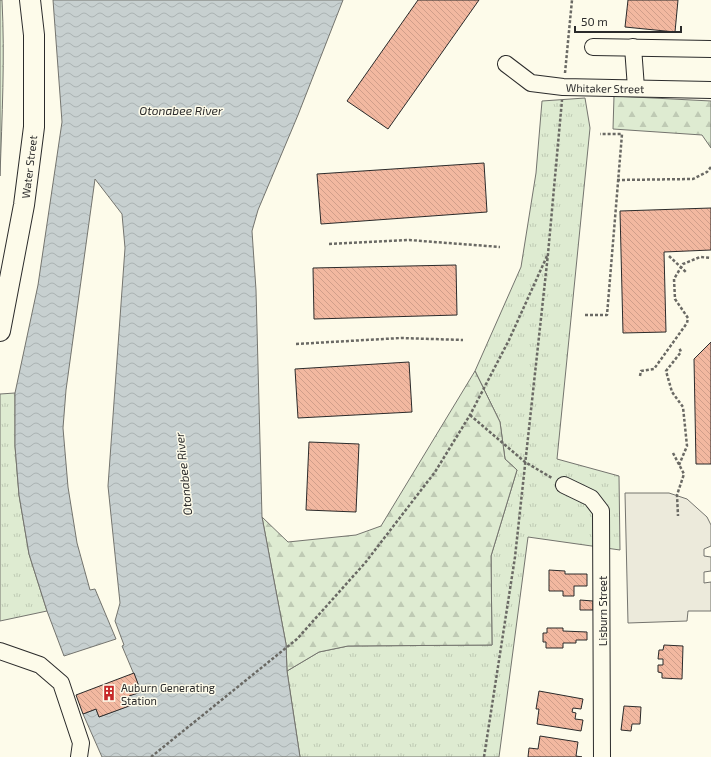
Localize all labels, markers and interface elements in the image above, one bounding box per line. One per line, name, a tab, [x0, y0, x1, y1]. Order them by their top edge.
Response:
scale bar	[575, 8, 681, 34]
text: 50 m	[581, 14, 608, 28]
street label: Whitaker Street	[566, 81, 644, 95]
water label: Otonabee River	[139, 103, 223, 117]
street label: Water Street	[19, 135, 39, 199]
water label: Otonabee River	[172, 432, 194, 516]
street label: Lisburn Street	[596, 576, 609, 646]
place label: Auburn Generating Station	[121, 681, 215, 707]
building icon: Auburn Generating Station	[100, 684, 118, 702]

